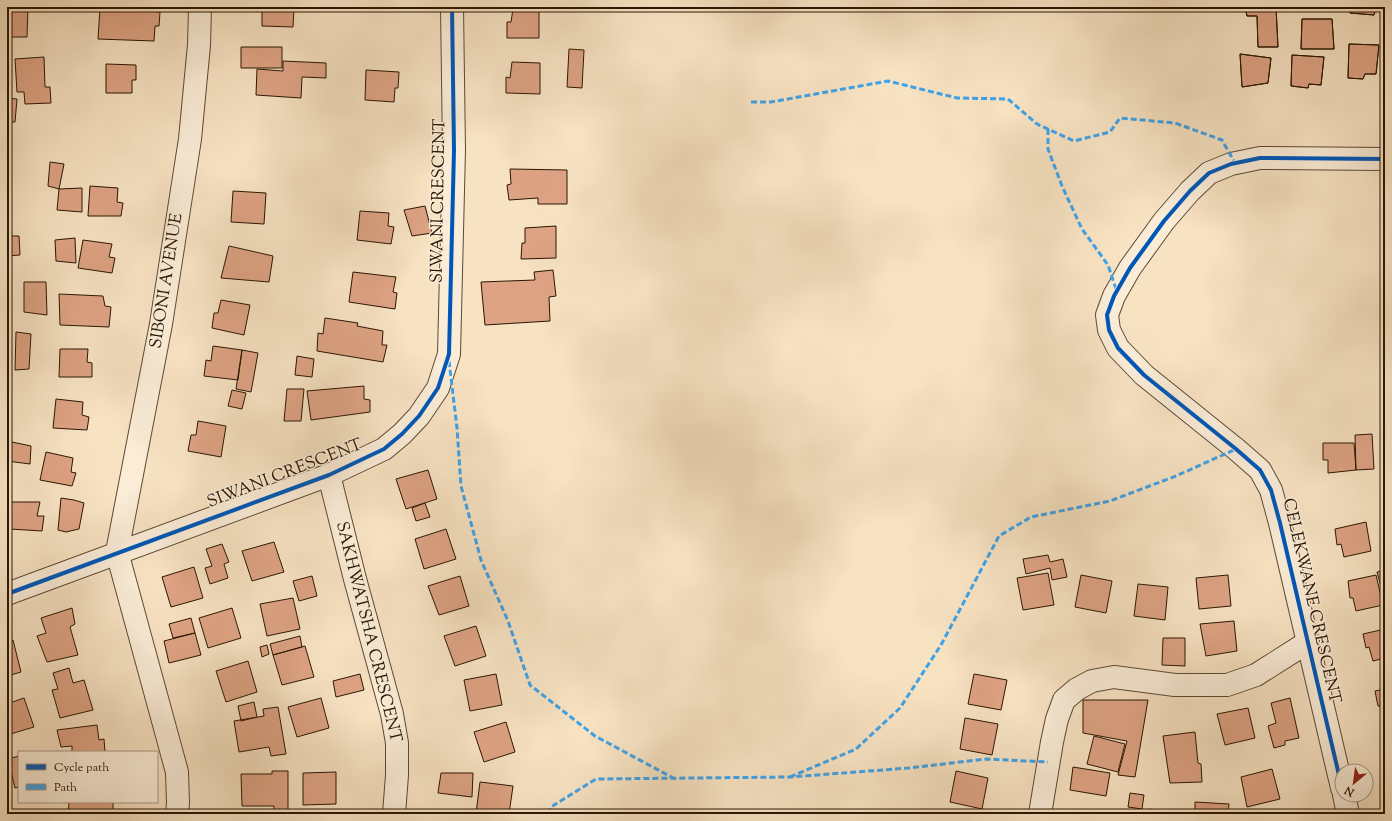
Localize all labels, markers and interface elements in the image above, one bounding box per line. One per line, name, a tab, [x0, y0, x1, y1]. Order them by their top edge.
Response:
street label: SIWANI CRESCENT	[426, 118, 452, 283]
street label: SIBONI AVENUE	[144, 212, 190, 350]
street label: SIWANI CRESCENT	[204, 433, 366, 515]
street label: CELEKWANE CRESCENT	[1276, 496, 1346, 706]
street label: SAKHWATSHA CRESCENT	[329, 519, 407, 745]
legend	[18, 751, 158, 803]
text: Cycle path	[54, 759, 109, 777]
north arrow	[1334, 763, 1374, 803]
text: Path	[54, 779, 77, 797]
text: N	[1342, 782, 1358, 800]

